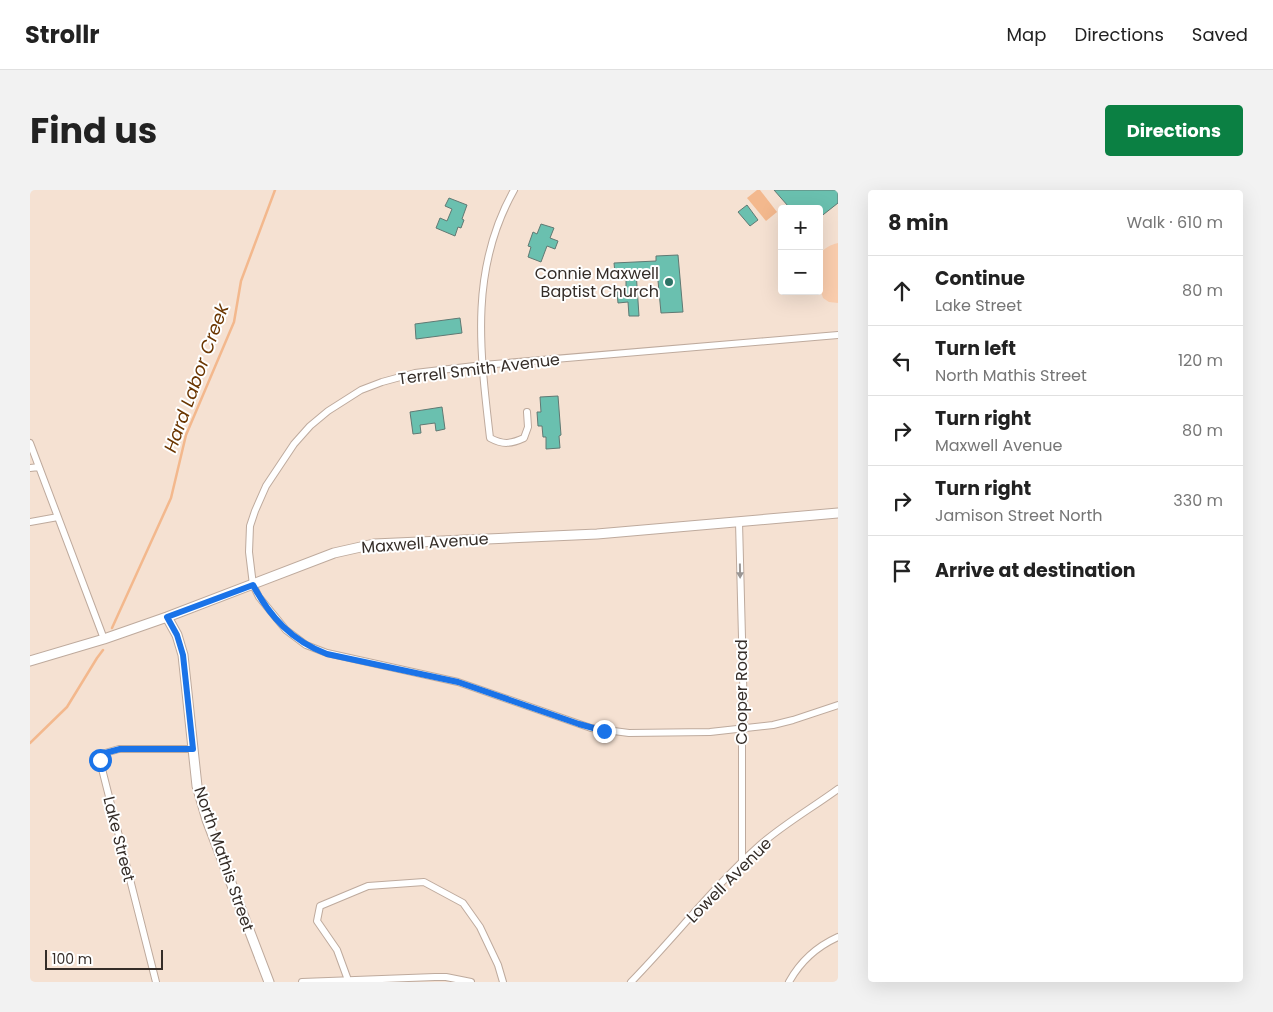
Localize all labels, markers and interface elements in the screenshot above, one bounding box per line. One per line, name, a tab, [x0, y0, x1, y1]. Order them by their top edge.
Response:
text: Strollr	[25, 18, 100, 51]
text: Map	[1007, 22, 1046, 47]
text: Directions	[1074, 22, 1164, 47]
text: Saved	[1192, 22, 1248, 47]
button: Directions	[1105, 105, 1243, 156]
text: Find us	[30, 106, 157, 155]
map controls	[778, 205, 823, 295]
button: +	[778, 205, 823, 250]
text: 8 min	[888, 208, 949, 237]
text: Walk · 610 m	[1126, 211, 1223, 234]
button: −	[778, 250, 823, 295]
place label: Connie Maxwell Baptist Church	[535, 262, 659, 303]
text: Continue	[935, 265, 1025, 292]
marker: Connie Maxwell Baptist Church	[663, 276, 675, 288]
icon: ahead	[888, 277, 916, 305]
text: 80 m	[1182, 279, 1223, 302]
text: Lake Street	[935, 294, 1022, 317]
water label: Hard Labor Creek	[157, 299, 235, 456]
text: Turn left	[935, 335, 1016, 362]
icon: left	[888, 347, 916, 375]
street label: Terrell Smith Avenue	[397, 348, 561, 390]
text: 120 m	[1178, 349, 1223, 372]
text: North Mathis Street	[935, 364, 1087, 387]
text: Turn right	[935, 405, 1031, 432]
icon: right	[888, 417, 916, 445]
text: 80 m	[1182, 419, 1223, 442]
text: Maxwell Avenue	[935, 434, 1063, 457]
text: Turn right	[935, 475, 1031, 502]
icon: right	[888, 487, 916, 515]
text: 330 m	[1173, 489, 1223, 512]
text: Jamison Street North	[935, 504, 1102, 527]
street label: Maxwell Avenue	[361, 527, 489, 559]
icon: arrive	[888, 557, 916, 585]
text: Arrive at destination	[935, 557, 1136, 584]
one-way arrow	[736, 563, 744, 579]
street label: Cooper Road	[730, 639, 753, 745]
route end	[593, 720, 616, 743]
route start	[89, 749, 112, 772]
street label: North Mathis Street	[188, 783, 260, 935]
street label: Lake Street	[97, 794, 141, 884]
street label: Lowell Avenue	[681, 832, 777, 928]
scale bar	[45, 947, 162, 970]
text: 100 m	[52, 949, 92, 969]

